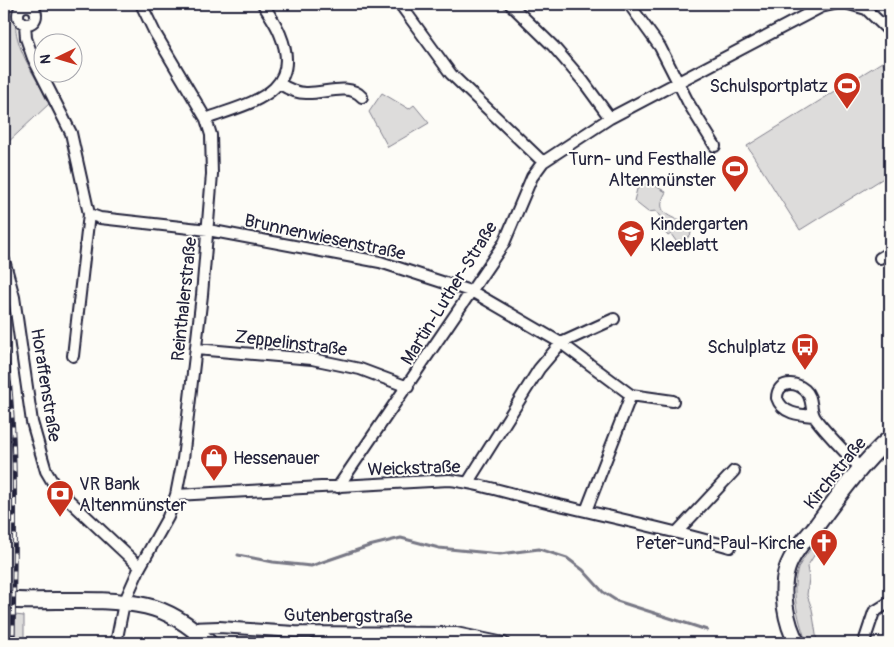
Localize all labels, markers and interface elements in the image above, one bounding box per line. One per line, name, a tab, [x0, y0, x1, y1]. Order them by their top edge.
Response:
north arrow	[32, 32, 82, 82]
text: N	[37, 54, 54, 65]
sports icon: Schulsportplatz	[832, 71, 862, 110]
place label: Schulsportplatz	[709, 75, 828, 98]
place label: Turn- und Festhalle Altenmünster	[569, 148, 717, 192]
sports icon: Turn- und Festhalle Altenmünster	[720, 154, 750, 193]
street label: Brunnenwiesenstraße	[242, 209, 408, 266]
place label: Kindergarten Kleeblatt	[650, 213, 748, 257]
street label: Martin-Luther-Straße	[396, 217, 503, 369]
school or university icon: Kindergarten Kleeblatt	[616, 219, 646, 258]
street label: Reinthalerstraße	[167, 236, 202, 362]
street label: Zeppelinstraße	[233, 325, 349, 362]
street label: Horaffenstraße	[25, 327, 66, 444]
bus stop icon: Schulplatz	[790, 332, 820, 371]
place label: Schulplatz	[707, 336, 786, 359]
street label: Kirchstraße	[799, 432, 872, 514]
shop icon: Hessenauer	[199, 443, 229, 482]
place label: Hessenauer	[233, 447, 320, 470]
street label: Weickstraße	[367, 455, 461, 482]
place label: VR Bank Altenmünster	[79, 473, 187, 517]
bank icon: VR Bank Altenmünster	[45, 479, 75, 518]
church icon: Peter-und-Paul-Kirche	[809, 528, 839, 567]
place label: Peter-und-Paul-Kirche	[635, 532, 805, 555]
street label: Gutenbergstraße	[283, 604, 413, 629]

